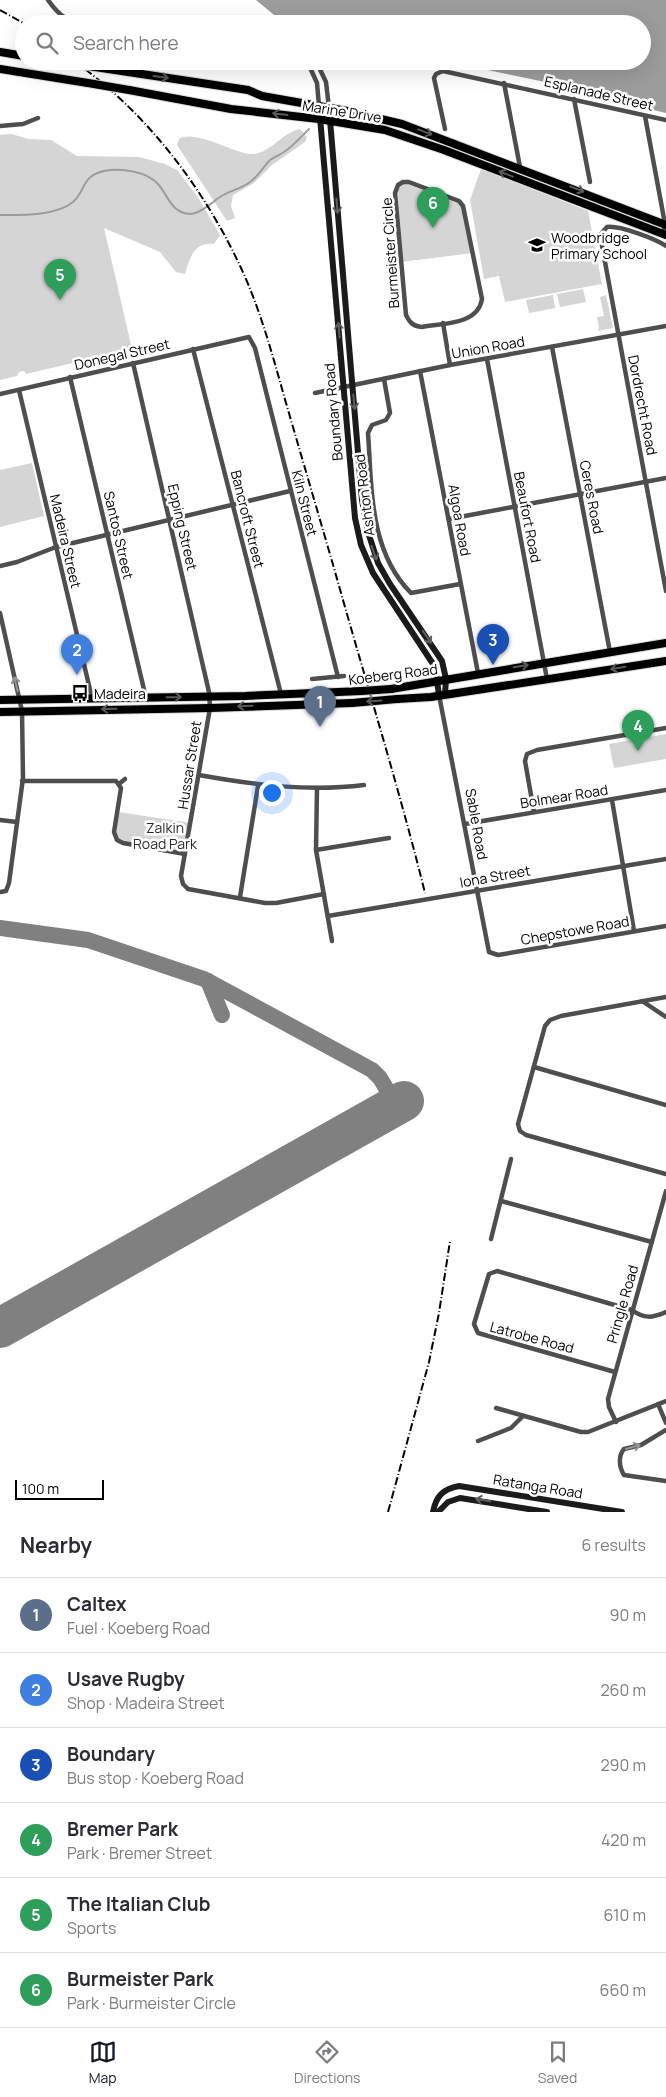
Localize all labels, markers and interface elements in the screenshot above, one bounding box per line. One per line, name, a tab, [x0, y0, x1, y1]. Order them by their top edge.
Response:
search box	[15, 15, 651, 70]
icon: search	[33, 29, 61, 57]
text: Search here	[73, 30, 179, 56]
street label: Esplanade Street	[543, 71, 656, 115]
one-way arrow	[152, 72, 168, 82]
street label: Marine Drive	[301, 95, 383, 127]
one-way arrow	[272, 109, 288, 119]
one-way arrow	[417, 128, 432, 137]
one-way arrow	[499, 169, 514, 178]
one-way arrow	[569, 185, 584, 194]
pin: 6	[417, 187, 449, 228]
one-way arrow	[332, 197, 342, 213]
street label: Burmeister Circle	[377, 197, 403, 309]
place label: Woodbridge Primary School	[551, 228, 647, 263]
school or university icon: Woodbridge Primary School	[527, 235, 547, 255]
pin: 5	[44, 259, 76, 300]
one-way arrow	[334, 323, 343, 339]
street label: Union Road	[450, 331, 526, 363]
street label: Donegal Street	[72, 334, 172, 374]
street label: Dordrecht Road	[624, 353, 662, 457]
street label: Boundary Road	[319, 362, 347, 462]
one-way arrow	[350, 394, 359, 410]
street label: Ashton Road	[350, 453, 378, 537]
street label: Ceres Road	[576, 459, 608, 535]
street label: Bancroft Street	[227, 468, 269, 570]
street label: Kiln Street	[288, 468, 322, 538]
street label: Beaufort Road	[510, 470, 546, 564]
street label: Epping Street	[164, 482, 202, 573]
street label: Algoa Road	[444, 483, 476, 557]
street label: Santos Street	[100, 489, 138, 581]
street label: Madeira Street	[46, 492, 86, 590]
one-way arrow	[370, 545, 379, 560]
pin: 3	[477, 624, 509, 665]
one-way arrow	[422, 630, 432, 644]
pin: 2	[61, 634, 93, 675]
street label: Koeberg Road	[347, 659, 439, 689]
one-way arrow	[513, 660, 529, 670]
one-way arrow	[610, 664, 626, 674]
one-way arrow	[11, 676, 21, 692]
bus stop icon: Madeira	[70, 683, 90, 703]
place label: Madeira	[94, 684, 146, 703]
pin: 1	[304, 686, 336, 727]
one-way arrow	[166, 692, 182, 702]
one-way arrow	[366, 696, 382, 706]
one-way arrow	[237, 702, 253, 711]
one-way arrow	[101, 704, 118, 714]
pin: 4	[622, 710, 654, 751]
street label: Hussar Street	[173, 719, 205, 811]
your location	[259, 780, 285, 806]
street label: Bolmear Road	[519, 780, 609, 812]
street label: Sable Road	[461, 787, 493, 861]
park label: Zalkin Road Park	[133, 818, 198, 853]
street label: Iona Street	[458, 860, 532, 892]
street label: Chepstowe Road	[519, 911, 631, 949]
street label: Pringle Road	[602, 1263, 642, 1345]
street label: Latrobe Road	[488, 1317, 576, 1357]
one-way arrow	[625, 1441, 641, 1451]
street label: Ratanga Road	[492, 1470, 584, 1502]
scale bar	[15, 1477, 104, 1500]
text: 100 m	[22, 1479, 59, 1498]
one-way arrow	[476, 1495, 492, 1505]
text: Nearby	[20, 1531, 92, 1559]
text: 6 results	[581, 1534, 646, 1556]
text: Caltex	[67, 1591, 127, 1617]
text: 1	[32, 1604, 40, 1626]
text: 90 m	[610, 1604, 646, 1626]
text: Fuel · Koeberg Road	[67, 1617, 210, 1639]
text: Usave Rugby	[67, 1666, 185, 1692]
text: 2	[31, 1679, 41, 1701]
text: 260 m	[600, 1679, 646, 1701]
text: Shop · Madeira Street	[67, 1692, 225, 1714]
text: Boundary	[67, 1741, 155, 1767]
text: 3	[31, 1754, 41, 1776]
text: 290 m	[600, 1754, 646, 1776]
text: Bus stop · Koeberg Road	[67, 1767, 244, 1789]
text: Bremer Park	[67, 1816, 178, 1842]
text: 4	[31, 1829, 41, 1851]
text: 420 m	[601, 1829, 646, 1851]
text: Park · Bremer Street	[67, 1842, 212, 1864]
text: The Italian Club	[67, 1891, 210, 1917]
text: 5	[31, 1904, 41, 1926]
text: 610 m	[604, 1904, 646, 1926]
text: Sports	[67, 1917, 116, 1939]
text: Burmeister Park	[67, 1966, 214, 1992]
text: 6	[31, 1979, 41, 2001]
text: 660 m	[600, 1979, 646, 2001]
text: Park · Burmeister Circle	[67, 1992, 236, 2014]
tab: Map	[89, 2038, 117, 2087]
tab: Directions	[294, 2038, 360, 2087]
tab: Saved	[538, 2038, 577, 2087]

